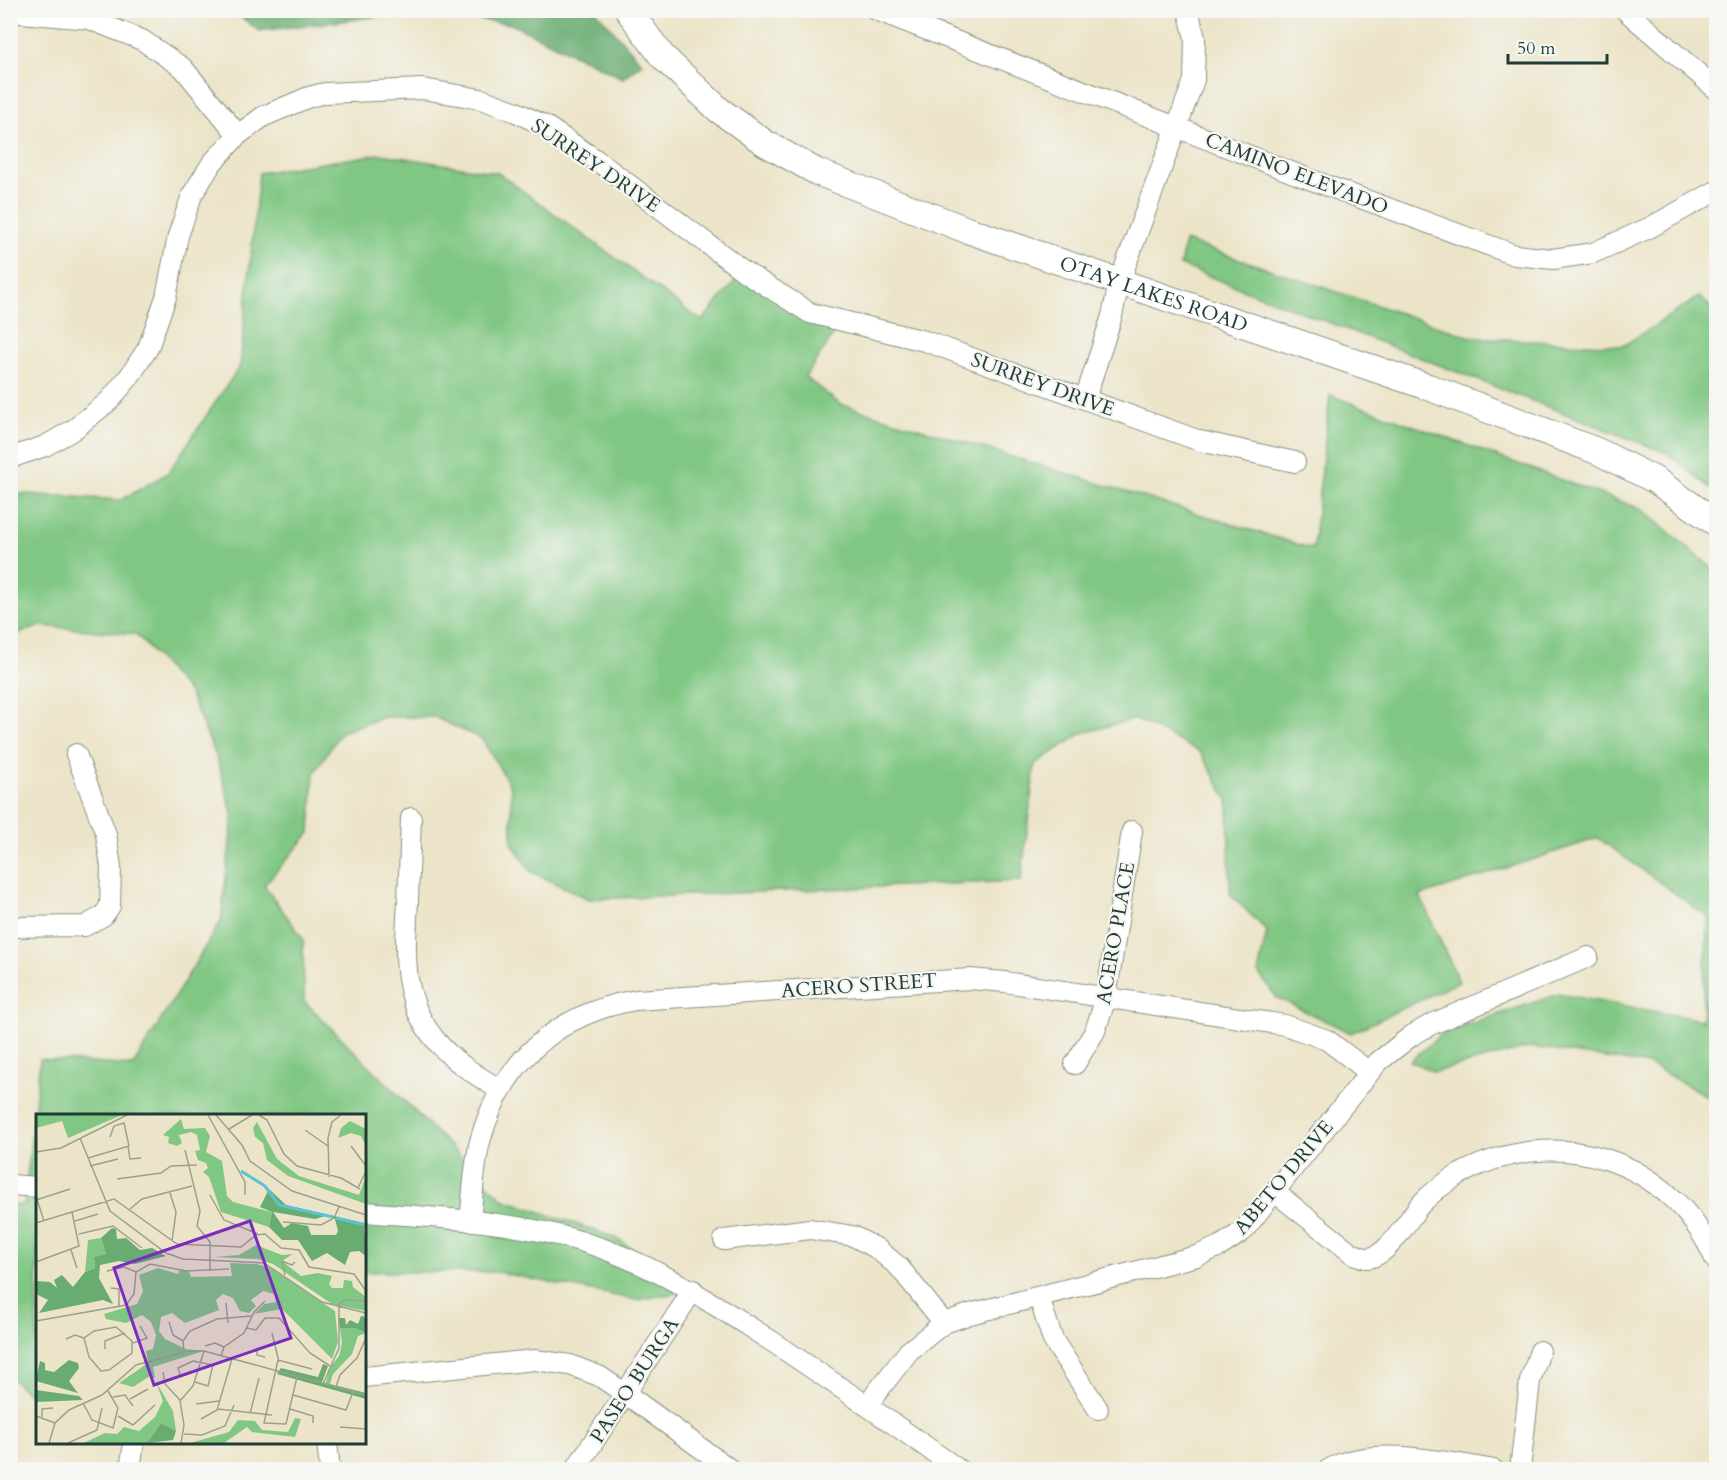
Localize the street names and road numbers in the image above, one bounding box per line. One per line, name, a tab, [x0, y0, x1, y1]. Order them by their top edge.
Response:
street label: SURREY DRIVE	[526, 112, 666, 219]
street label: CAMINO ELEVADO	[1201, 126, 1392, 221]
street label: OTAY LAKES ROAD	[1056, 250, 1251, 339]
street label: SURREY DRIVE	[967, 346, 1118, 423]
street label: ACERO PLACE	[1090, 860, 1141, 1006]
street label: ACERO STREET	[780, 967, 938, 1004]
street label: ABETO DRIVE	[1228, 1114, 1339, 1240]
street label: PASEO BURGA	[584, 1312, 686, 1448]

